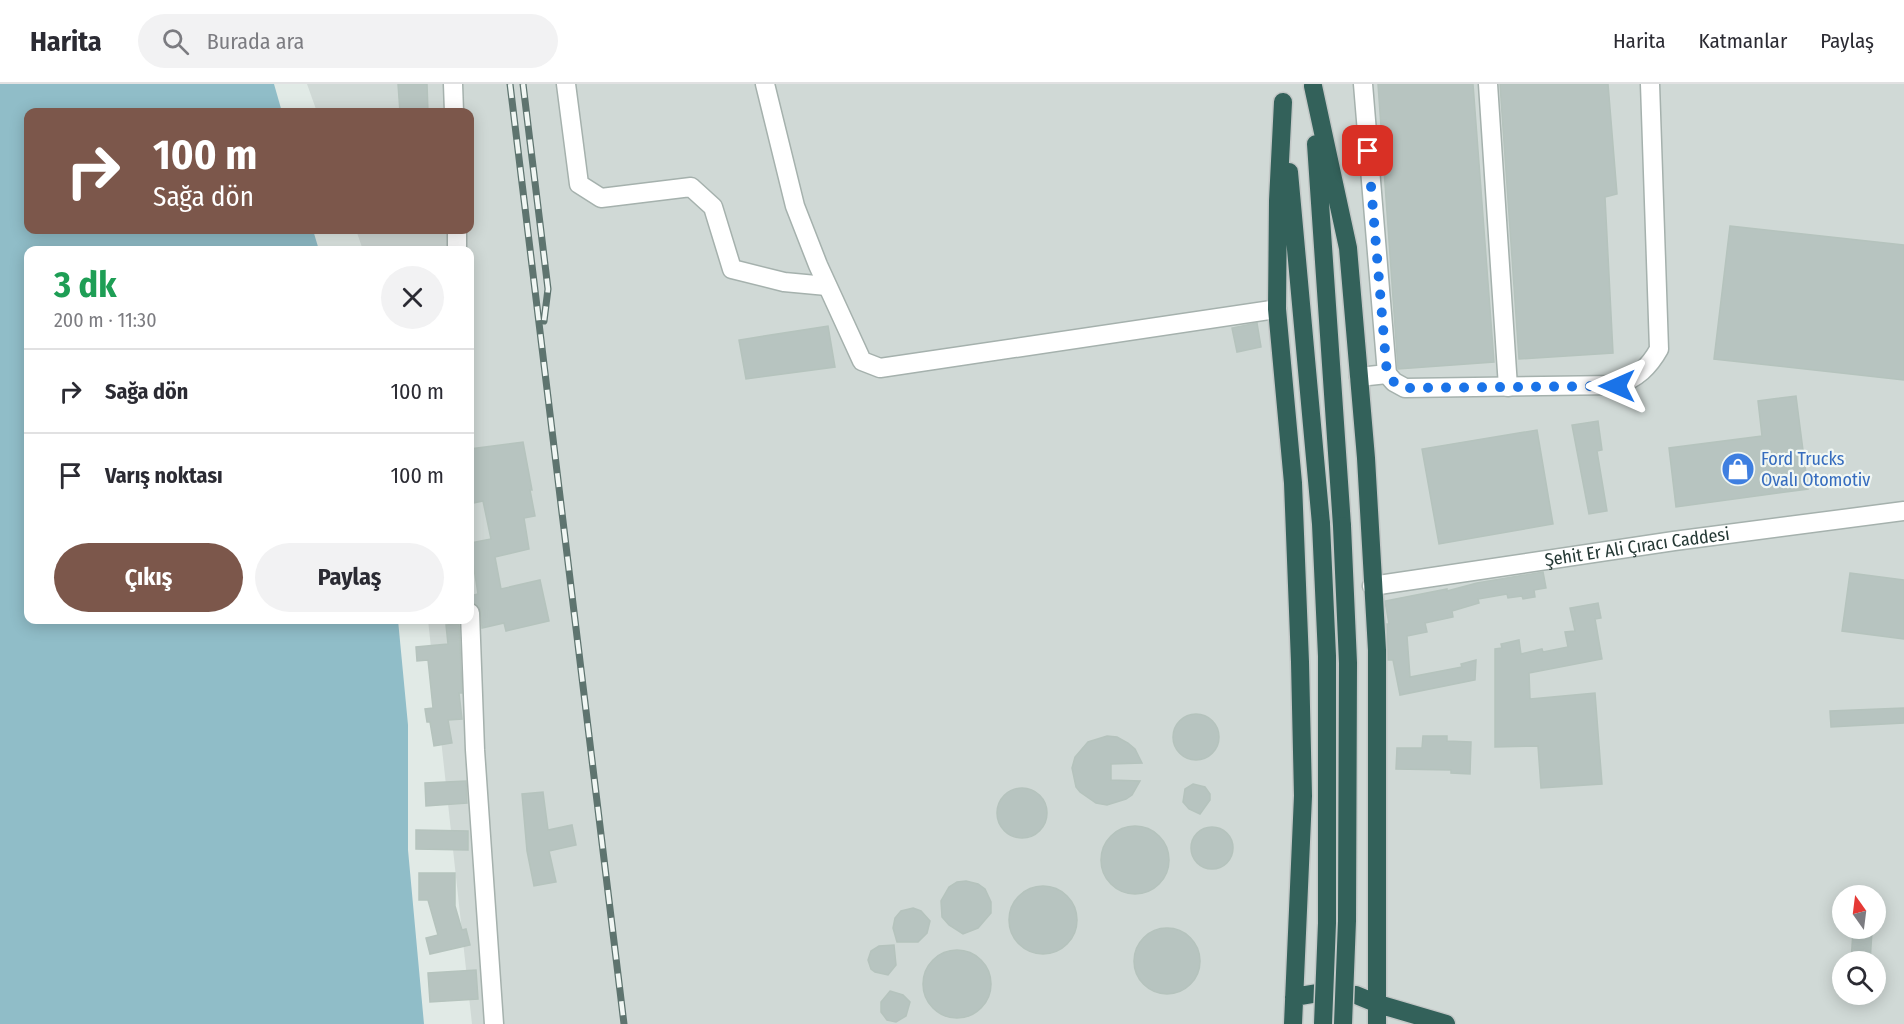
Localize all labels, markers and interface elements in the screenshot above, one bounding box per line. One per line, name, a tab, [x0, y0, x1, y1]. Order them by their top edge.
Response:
search box	[138, 14, 558, 68]
text: Harita	[30, 25, 102, 58]
icon: search	[159, 25, 192, 58]
text: Burada ara	[207, 28, 304, 55]
text: Harita	[1613, 28, 1666, 54]
text: Katmanlar	[1699, 28, 1787, 54]
text: Paylaş	[1820, 28, 1874, 54]
pin	[1342, 125, 1393, 176]
text: 100 m	[153, 130, 257, 180]
icon: right	[54, 132, 132, 210]
icon: arrive	[1351, 134, 1384, 167]
text: Sağa dön	[153, 181, 254, 213]
text: 3 dk	[54, 263, 116, 307]
button: close	[381, 266, 444, 329]
text: 200 m · 11:30	[54, 308, 157, 332]
position arrow	[1585, 354, 1649, 418]
icon: right	[54, 375, 87, 408]
text: Sağa dön	[105, 378, 188, 405]
text: 100 m	[390, 378, 444, 405]
place label: Ford Trucks Ovalı Otomotiv	[1761, 448, 1870, 491]
shop icon: Ford Trucks Ovalı Otomotiv	[1720, 451, 1756, 487]
icon: arrive	[54, 459, 87, 492]
text: Varış noktası	[105, 462, 223, 489]
text: 100 m	[390, 462, 444, 489]
street label: Şehit Er Ali Çıracı Caddesi	[1543, 523, 1731, 571]
button: Çıkış	[54, 543, 243, 612]
button: Paylaş	[255, 543, 444, 612]
north arrow	[1832, 885, 1886, 939]
map controls	[1832, 885, 1886, 1005]
button: search	[1832, 951, 1886, 1005]

